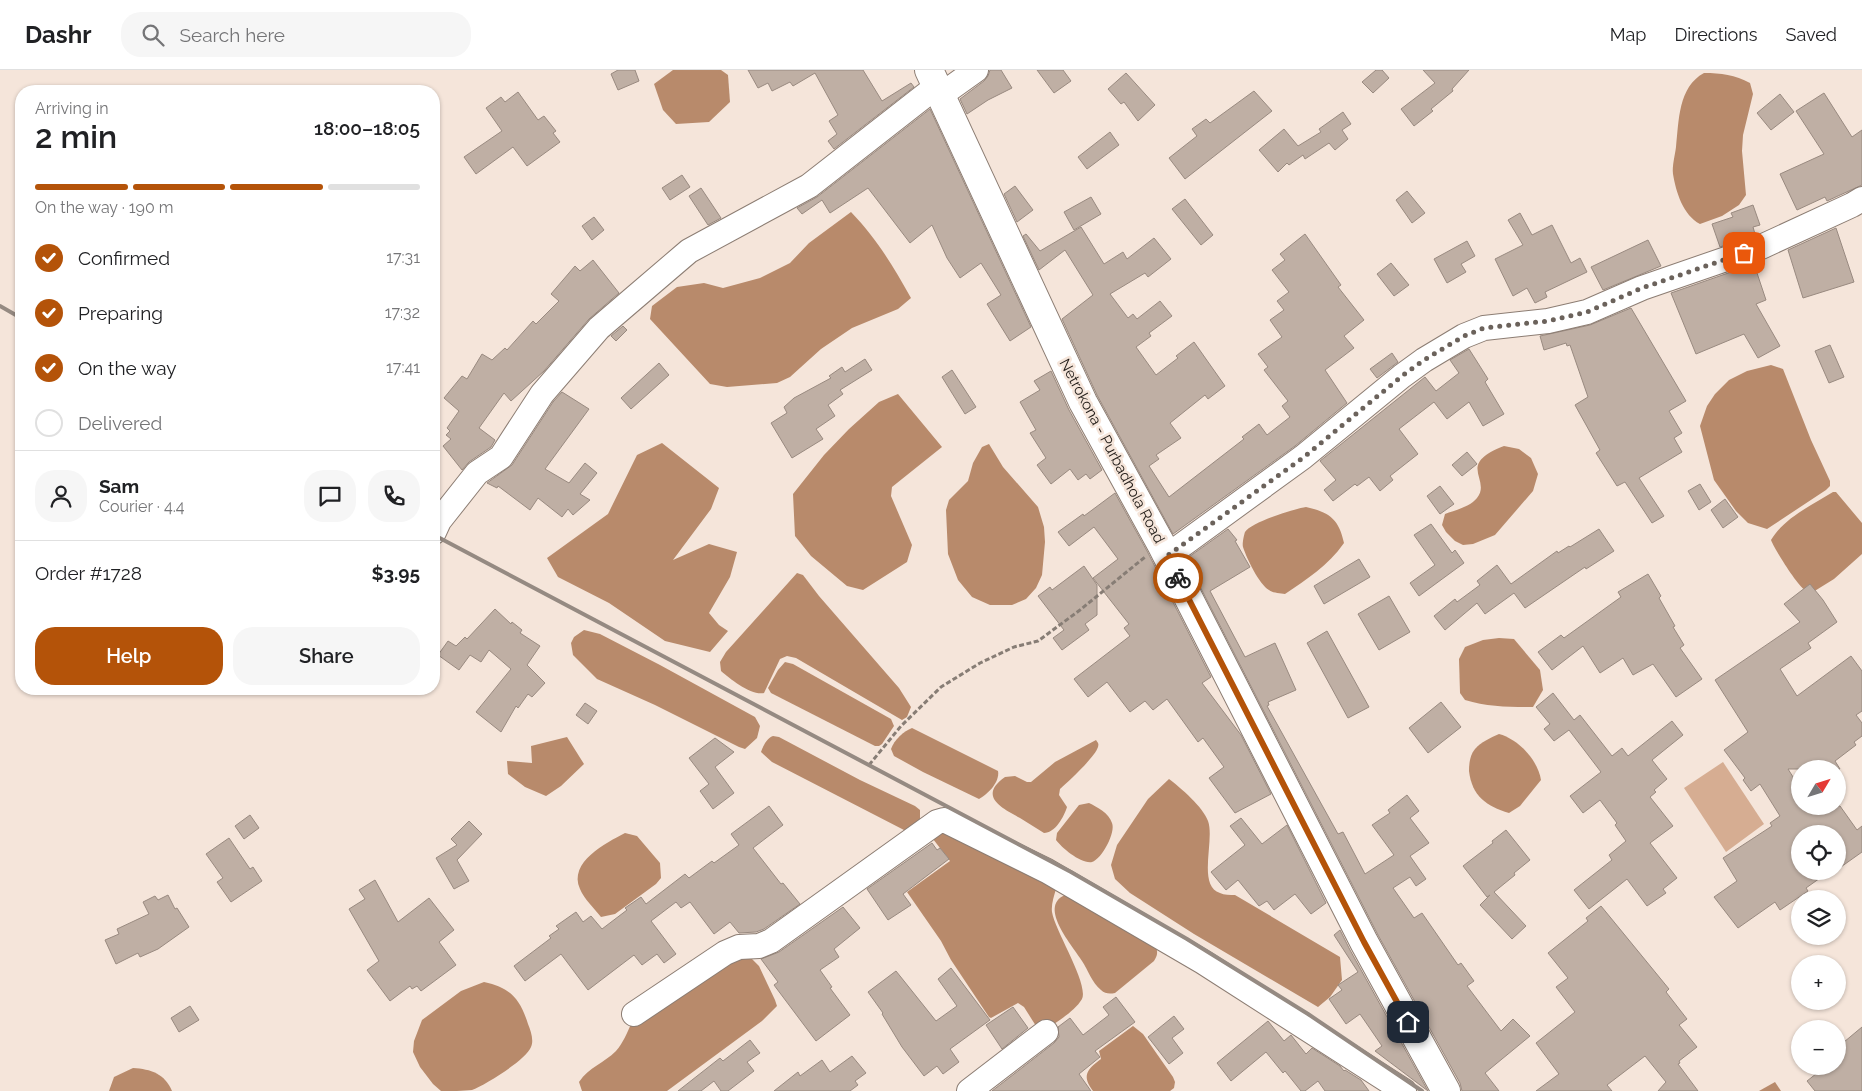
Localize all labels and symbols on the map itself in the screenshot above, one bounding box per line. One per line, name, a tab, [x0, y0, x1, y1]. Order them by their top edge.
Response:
pin	[1723, 232, 1765, 274]
street label: Netrokona - Purbadhola Road	[1056, 356, 1168, 546]
courier	[1153, 553, 1203, 603]
north arrow	[1791, 760, 1846, 815]
pin	[1387, 1001, 1429, 1043]

